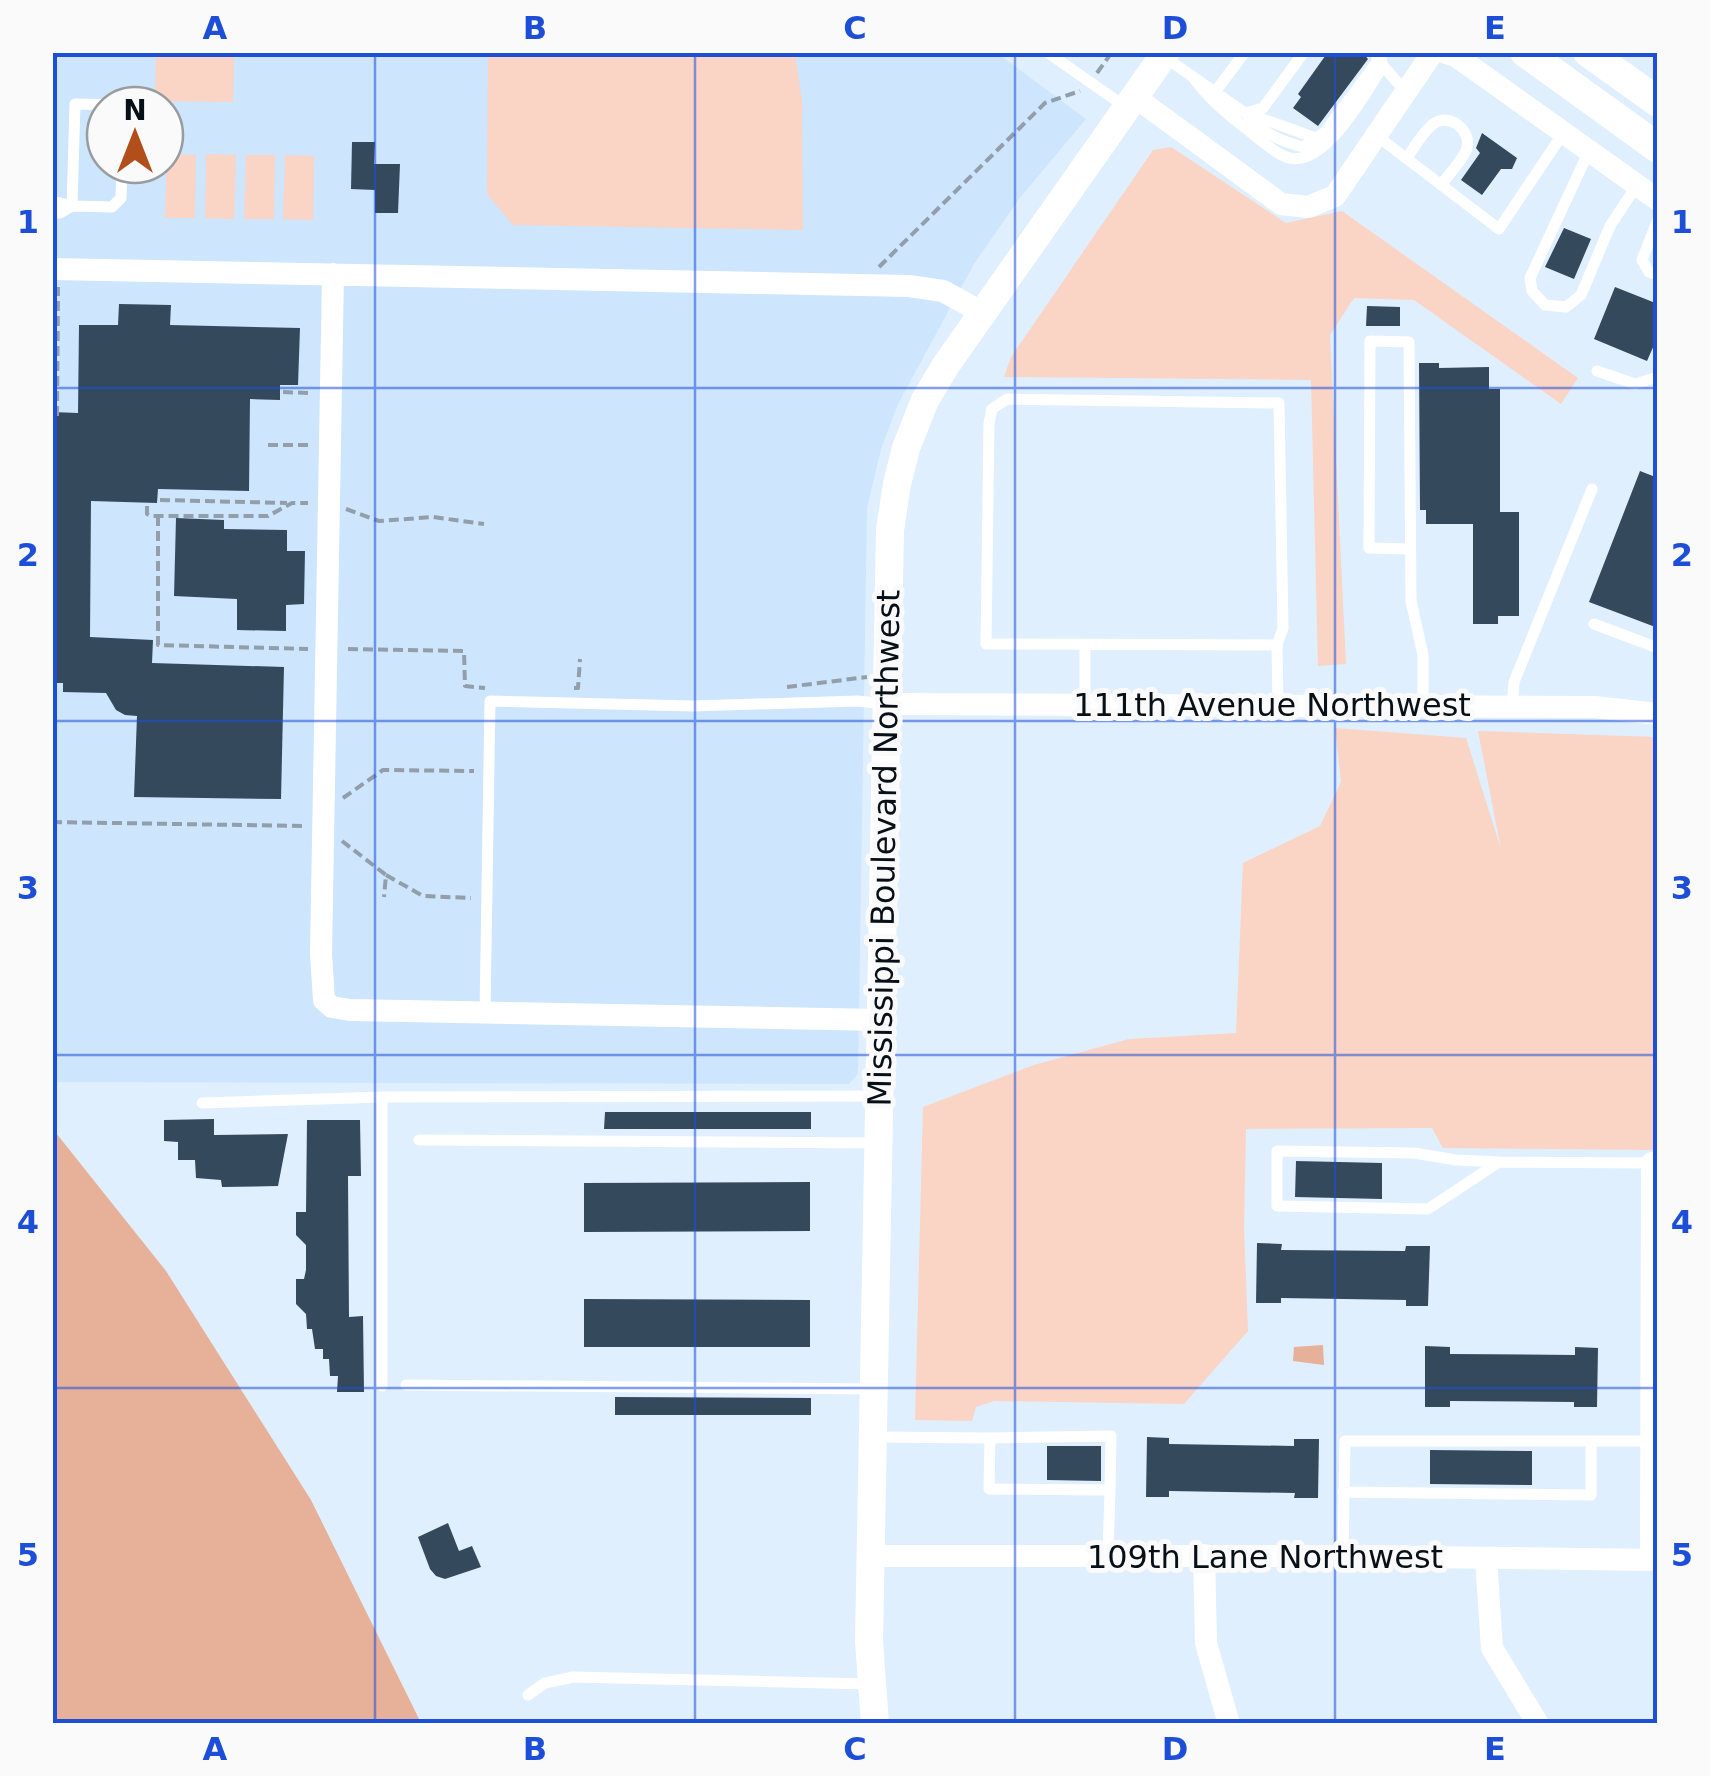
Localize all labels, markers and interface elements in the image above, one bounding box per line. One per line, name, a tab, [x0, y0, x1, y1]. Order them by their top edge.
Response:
text: A	[203, 9, 228, 47]
text: B	[523, 9, 547, 47]
text: C	[843, 9, 867, 47]
text: D	[1162, 9, 1188, 47]
text: E	[1484, 9, 1506, 47]
north arrow	[85, 85, 185, 185]
text: N	[123, 94, 147, 127]
text: 1	[17, 203, 39, 241]
text: 1	[1671, 203, 1693, 241]
text: 2	[17, 536, 39, 574]
text: 2	[1671, 536, 1693, 574]
street label: Mississippi Boulevard Northwest	[860, 589, 908, 1107]
street label: 111th Avenue Northwest	[1073, 686, 1471, 724]
text: 3	[17, 869, 39, 907]
text: 3	[1671, 869, 1693, 907]
text: 4	[17, 1203, 39, 1241]
text: 4	[1671, 1203, 1693, 1241]
text: 5	[17, 1536, 39, 1574]
text: 5	[1671, 1536, 1693, 1574]
street label: 109th Lane Northwest	[1087, 1538, 1443, 1576]
text: A	[203, 1730, 228, 1768]
text: B	[523, 1730, 547, 1768]
text: C	[843, 1730, 867, 1768]
text: D	[1162, 1730, 1188, 1768]
text: E	[1484, 1730, 1506, 1768]

